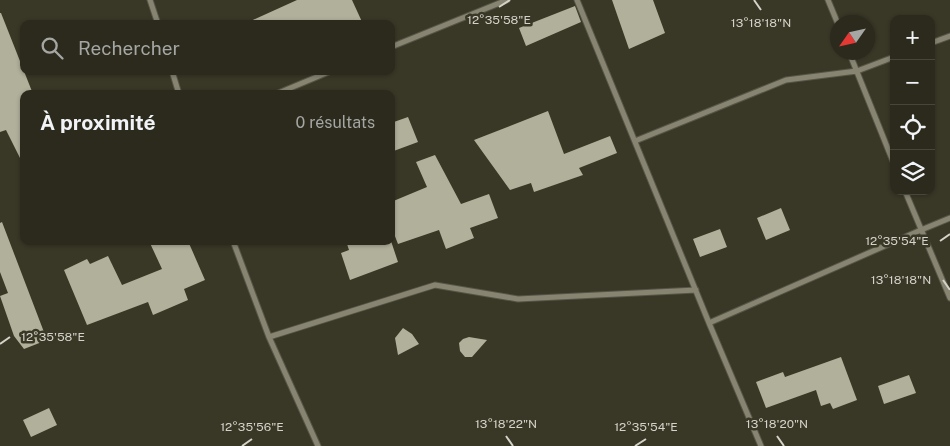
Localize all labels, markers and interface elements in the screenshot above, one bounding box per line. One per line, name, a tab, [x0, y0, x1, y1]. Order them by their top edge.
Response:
text: 12°35'58"E	[467, 13, 531, 27]
north arrow	[830, 15, 875, 60]
map controls	[890, 15, 935, 195]
button: +	[890, 15, 935, 60]
text: 13°18'18"N	[731, 16, 791, 30]
search box	[20, 20, 395, 75]
icon: search	[38, 34, 66, 62]
text: Rechercher	[78, 37, 180, 59]
button: −	[890, 60, 935, 105]
button: locate	[890, 105, 935, 150]
text: À proximité	[40, 110, 156, 135]
text: 0 résultats	[295, 113, 375, 132]
button: layers	[890, 150, 935, 195]
text: 12°35'54"E	[865, 234, 929, 248]
text: 13°18'18"N	[871, 273, 931, 287]
text: 12°35'58"E	[21, 330, 85, 344]
text: 13°18'22"N	[475, 417, 537, 431]
text: 13°18'20"N	[746, 417, 808, 431]
text: 12°35'56"E	[220, 420, 284, 434]
text: 12°35'54"E	[614, 420, 678, 434]

